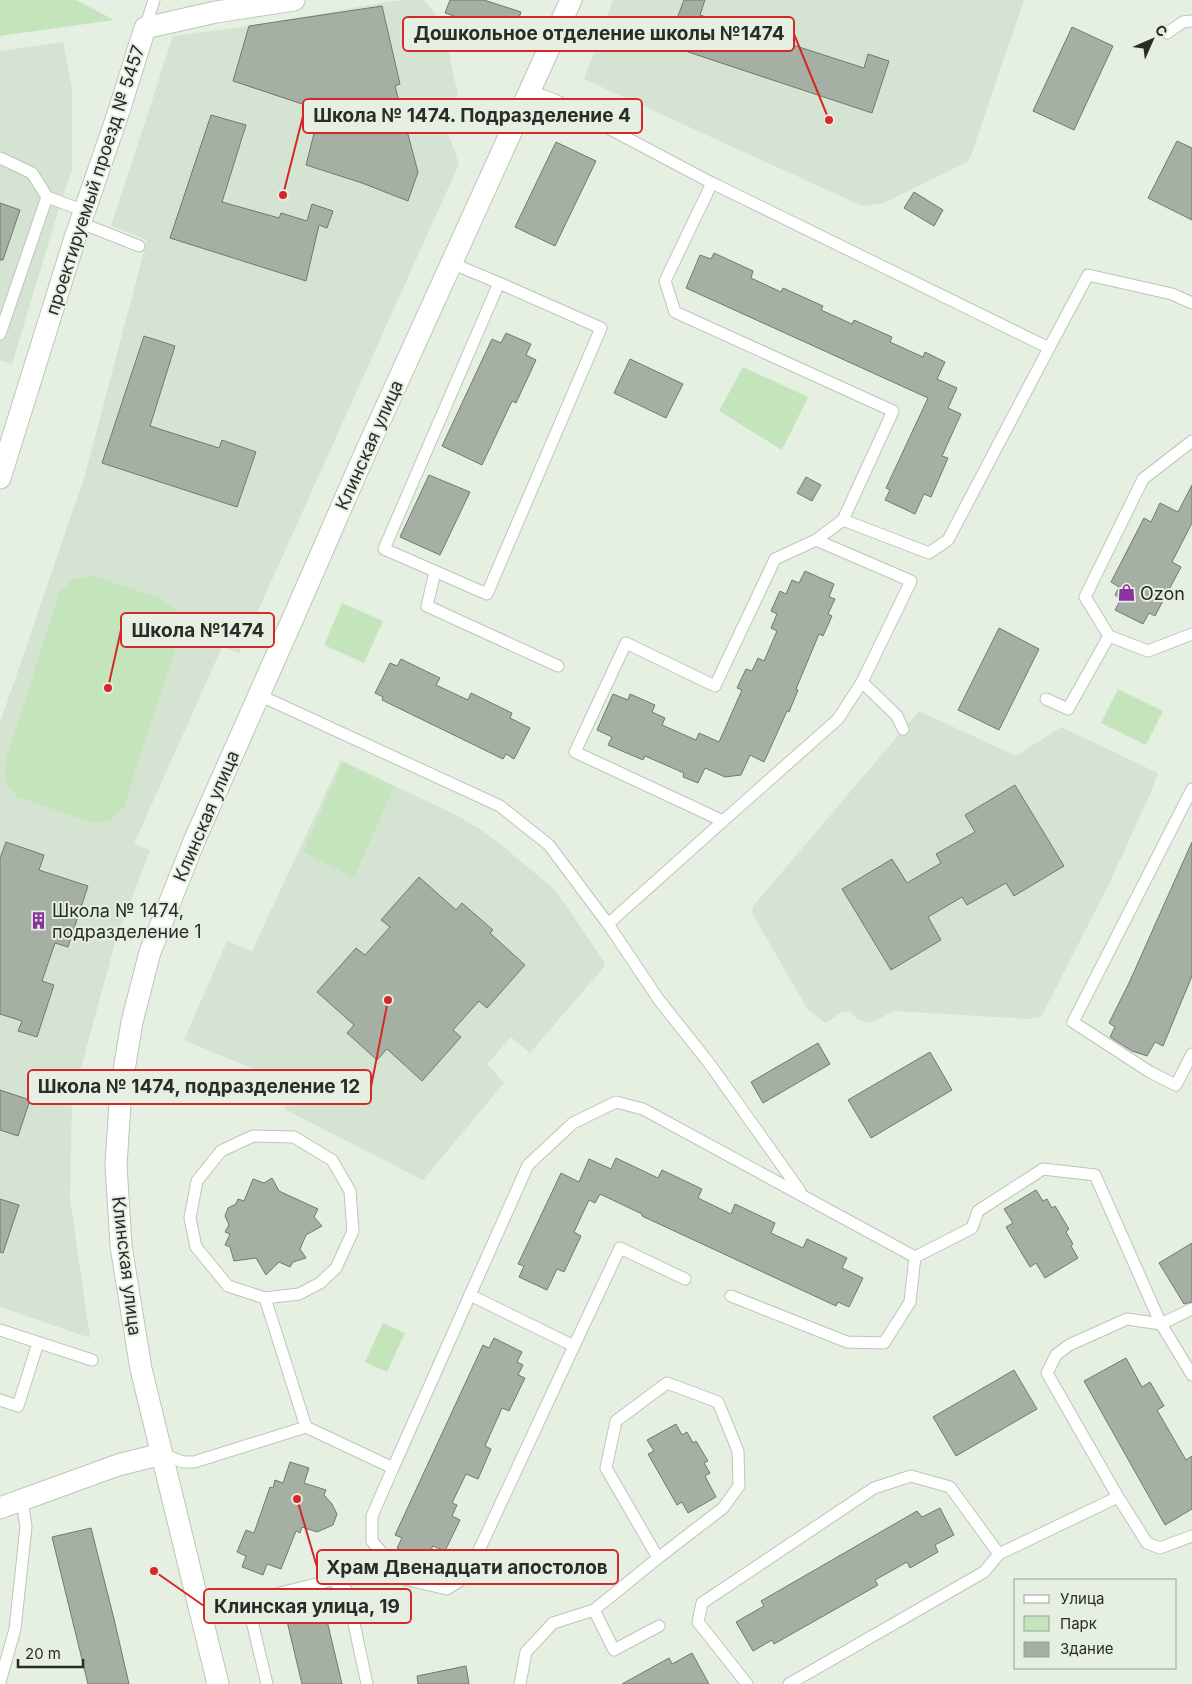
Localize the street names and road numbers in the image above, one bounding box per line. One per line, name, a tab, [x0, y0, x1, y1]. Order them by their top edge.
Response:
street label: проектируемый проезд № 5457	[41, 43, 149, 317]
street label: Клинская улица	[331, 377, 407, 513]
street label: Клинская улица	[169, 747, 243, 885]
street label: Клинская улица	[108, 1195, 146, 1337]

